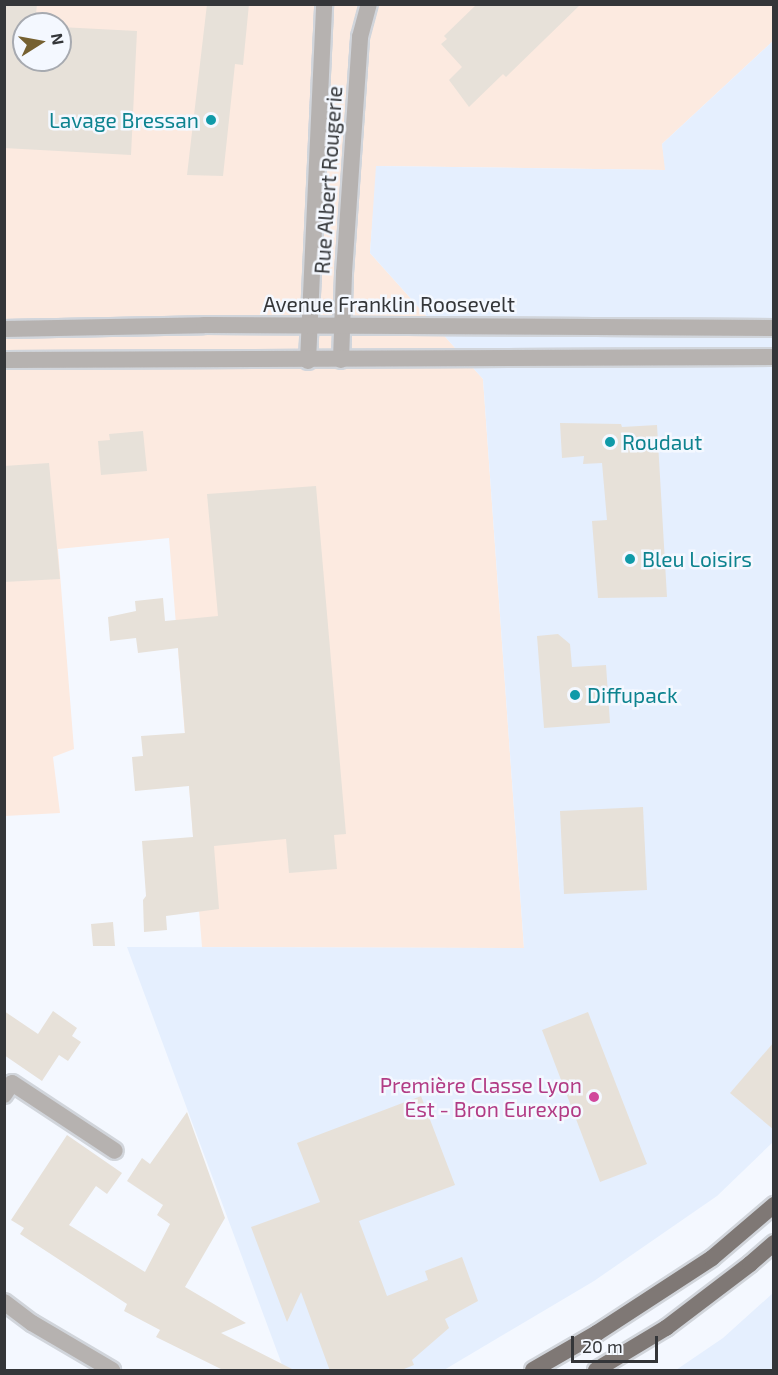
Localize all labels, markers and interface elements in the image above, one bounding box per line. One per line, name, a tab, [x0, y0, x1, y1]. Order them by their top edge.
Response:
north arrow	[12, 12, 72, 72]
text: N	[48, 31, 69, 46]
street label: Rue Albert Rougerie	[309, 85, 347, 275]
place label: Lavage Bressan	[49, 107, 199, 133]
marker: Lavage Bressan	[204, 113, 218, 127]
street label: Avenue Franklin Roosevelt	[263, 291, 515, 317]
place label: Roudaut	[622, 429, 702, 455]
marker: Roudaut	[603, 435, 617, 449]
place label: Bleu Loisirs	[642, 546, 752, 572]
marker: Bleu Loisirs	[623, 552, 637, 566]
place label: Diffupack	[587, 682, 678, 708]
marker: Diffupack	[568, 688, 582, 702]
place label: Première Classe Lyon Est - Bron Eurexpo	[380, 1072, 582, 1122]
marker: Première Classe Lyon Est - Bron Eurexpo	[587, 1090, 601, 1104]
scale bar	[574, 1324, 661, 1362]
text: 20 m	[582, 1335, 623, 1357]

